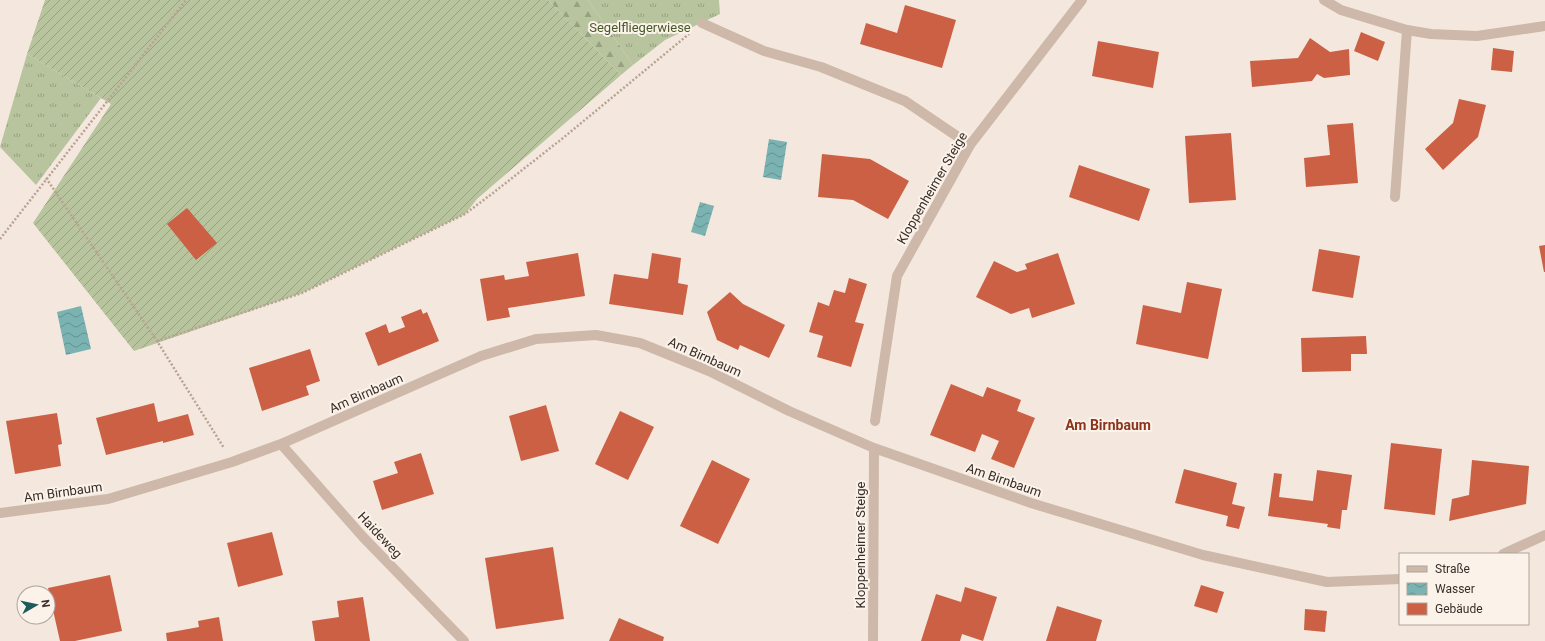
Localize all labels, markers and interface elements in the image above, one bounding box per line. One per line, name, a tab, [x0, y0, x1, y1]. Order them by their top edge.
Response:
park label: Segelfliegerwiese	[589, 20, 691, 35]
street label: Kloppenheimer Steige	[894, 129, 970, 247]
street label: Am Birnbaum	[666, 334, 744, 380]
street label: Am Birnbaum	[327, 370, 405, 416]
district label: Am Birnbaum	[1065, 417, 1151, 433]
street label: Am Birnbaum	[964, 460, 1044, 500]
street label: Am Birnbaum	[23, 479, 103, 505]
street label: Kloppenheimer Steige	[853, 482, 868, 608]
street label: Haideweg	[355, 509, 405, 561]
legend	[1399, 553, 1529, 625]
text: Straße	[1435, 562, 1470, 576]
text: Wasser	[1435, 582, 1475, 596]
north arrow	[16, 585, 56, 625]
text: N	[38, 599, 52, 609]
text: Gebäude	[1435, 602, 1483, 616]

